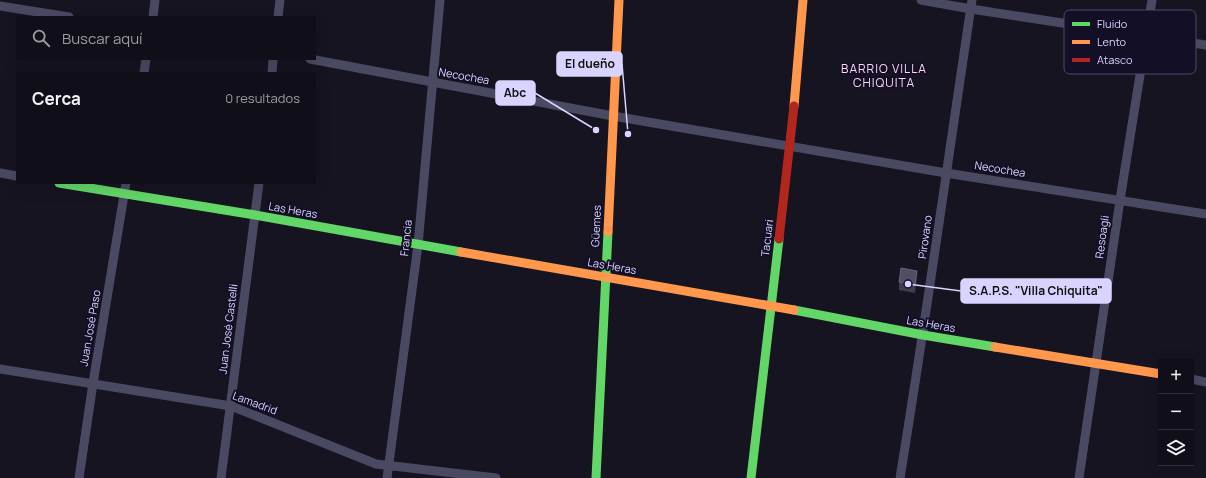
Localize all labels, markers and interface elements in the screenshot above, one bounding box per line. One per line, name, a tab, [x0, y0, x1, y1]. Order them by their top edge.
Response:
legend	[1064, 10, 1196, 74]
search box	[16, 16, 316, 60]
text: Fluido	[1097, 16, 1128, 31]
icon: search	[30, 27, 52, 49]
text: Buscar aquí	[62, 28, 143, 49]
text: Lento	[1097, 34, 1127, 49]
callout: El dueño	[557, 52, 622, 76]
text: Atasco	[1097, 52, 1133, 67]
text: El dueño	[565, 55, 615, 72]
district label: BARRIO VILLA CHIQUITA	[841, 60, 927, 91]
street label: Necochea	[437, 64, 491, 87]
callout: Abc	[496, 81, 535, 105]
text: Abc	[504, 84, 526, 101]
text: Cerca	[32, 87, 81, 110]
text: 0 resultados	[225, 89, 300, 107]
street label: Necochea	[973, 157, 1027, 180]
street label: Las Heras	[268, 198, 319, 221]
street label: Güemes	[587, 204, 604, 247]
street label: Pirovano	[914, 214, 935, 260]
street label: Resoagli	[1091, 214, 1112, 259]
street label: Francia	[396, 219, 415, 257]
street label: Tacuari	[757, 219, 776, 257]
street label: Las Heras	[587, 254, 638, 277]
callout: S.A.P.S. "Villa Chiquita"	[961, 279, 1111, 303]
text: S.A.P.S. "Villa Chiquita"	[969, 282, 1103, 299]
street label: Juan José Castelli	[215, 283, 240, 375]
street label: Juan José Paso	[75, 288, 104, 367]
street label: Las Heras	[906, 312, 957, 335]
map controls	[1158, 358, 1194, 466]
button: +	[1158, 358, 1194, 394]
street label: Lamadrid	[231, 387, 280, 418]
button: −	[1158, 394, 1194, 430]
button: layers	[1158, 430, 1194, 466]

